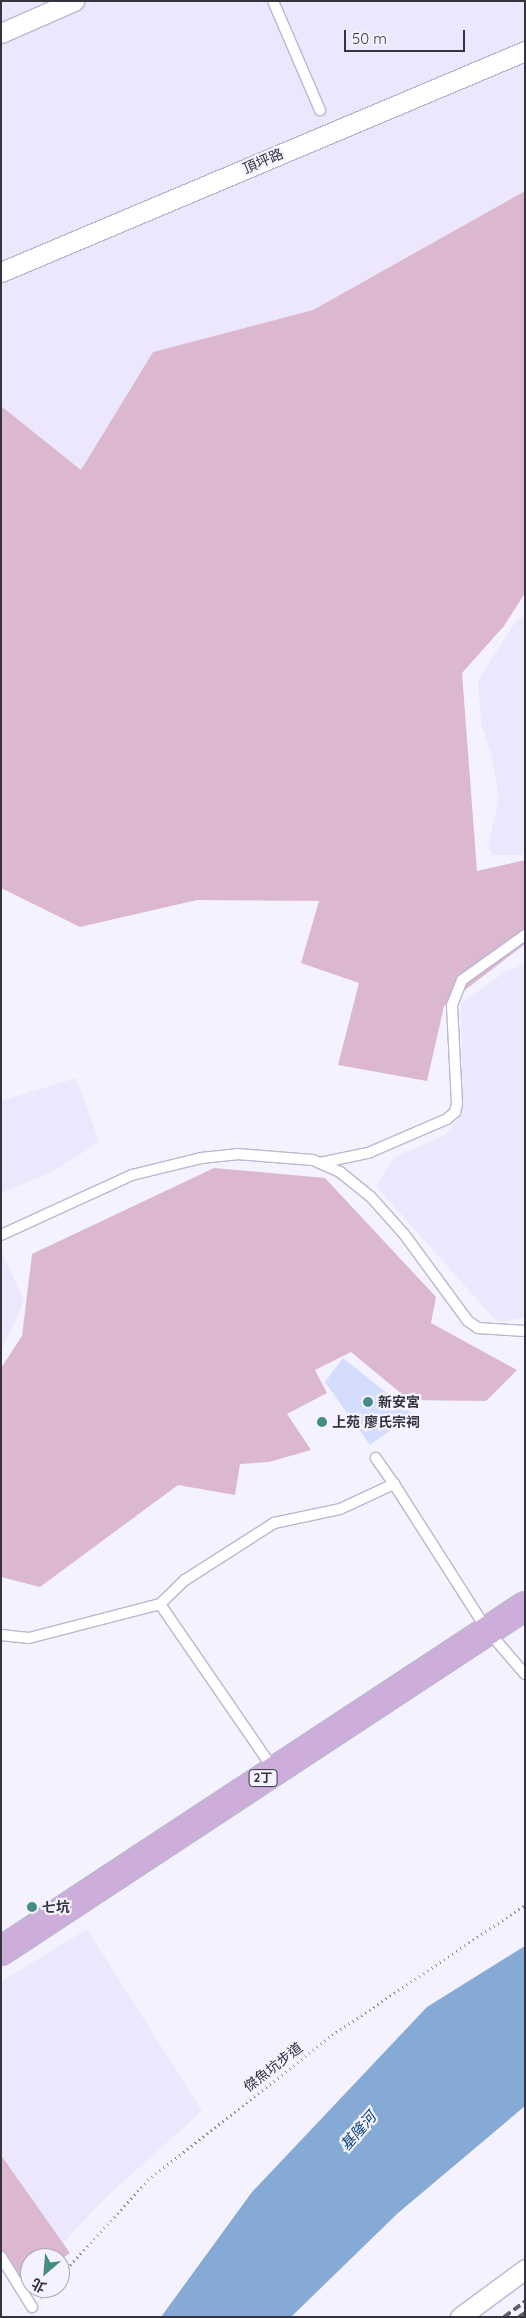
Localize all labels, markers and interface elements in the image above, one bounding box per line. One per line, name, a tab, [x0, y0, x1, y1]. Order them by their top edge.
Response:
scale bar	[346, 20, 467, 52]
text: 50 m	[352, 29, 387, 48]
street label: 頂坪路	[240, 145, 286, 177]
place label: 新安宮	[378, 1394, 420, 1410]
marker: 新安宮	[362, 1396, 374, 1408]
place label: 上苑 廖氏宗祠	[332, 1414, 420, 1430]
marker: 上苑 廖氏宗祠	[316, 1416, 328, 1428]
road number: 2丁	[248, 1769, 278, 1788]
place label: 七坑	[42, 1899, 70, 1915]
marker: 七坑	[26, 1901, 38, 1913]
street label: 傑魚坑步道	[240, 2039, 306, 2095]
water label: 基隆河	[336, 2108, 380, 2154]
north arrow	[20, 2248, 70, 2298]
text: 北	[28, 2274, 49, 2297]

